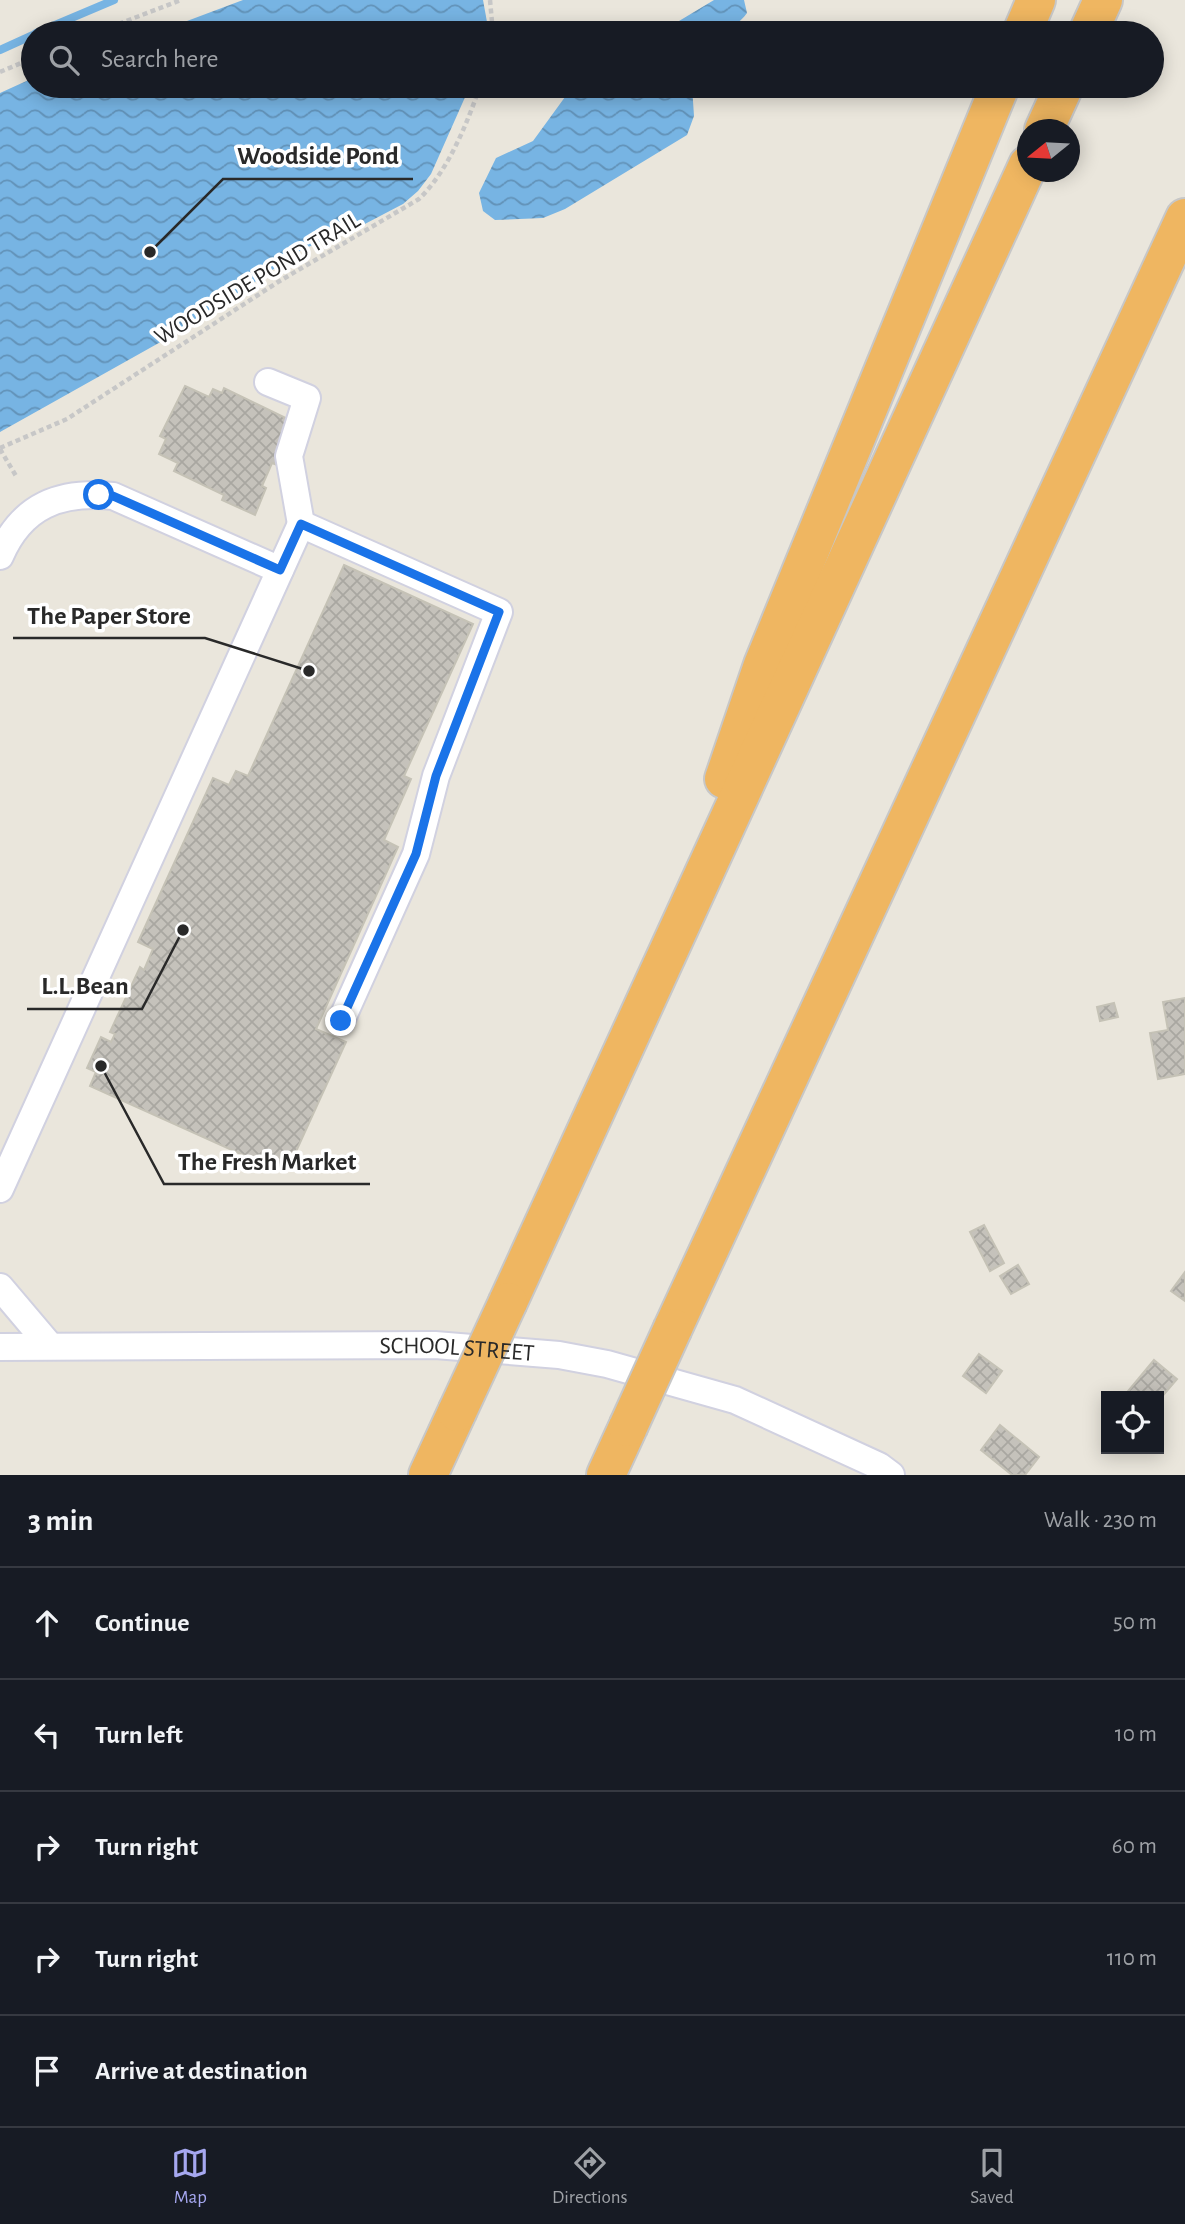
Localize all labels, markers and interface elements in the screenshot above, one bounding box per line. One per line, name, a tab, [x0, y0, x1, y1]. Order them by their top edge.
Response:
search box	[21, 21, 1164, 98]
icon: search	[45, 41, 83, 79]
text: Search here	[101, 46, 219, 72]
north arrow	[1017, 119, 1080, 182]
callout: Woodside Pond	[223, 132, 413, 179]
text: Woodside Pond	[237, 143, 399, 169]
street label: WOODSIDE POND TRAIL	[151, 208, 364, 350]
route start	[83, 479, 114, 510]
callout: The Paper Store	[13, 591, 205, 638]
text: The Paper Store	[27, 603, 191, 629]
callout: L.L.Bean	[27, 962, 142, 1009]
text: L.L.Bean	[41, 973, 129, 999]
route end	[325, 1005, 356, 1036]
callout: The Fresh Market	[164, 1137, 370, 1184]
text: The Fresh Market	[178, 1149, 357, 1175]
street label: SCHOOL STREET	[379, 1334, 535, 1366]
map controls	[1101, 1391, 1164, 1454]
button: locate	[1101, 1391, 1164, 1454]
text: 3 min	[28, 1506, 93, 1536]
text: Walk · 230 m	[1044, 1509, 1157, 1532]
icon: ahead	[28, 1604, 66, 1642]
text: Continue	[95, 1610, 190, 1636]
text: 50 m	[1113, 1611, 1157, 1634]
icon: left	[28, 1716, 66, 1754]
text: Turn left	[95, 1722, 183, 1748]
text: 10 m	[1115, 1723, 1157, 1746]
icon: right	[28, 1828, 66, 1866]
text: Turn right	[95, 1834, 198, 1860]
text: 60 m	[1112, 1835, 1157, 1858]
icon: right	[28, 1940, 66, 1978]
text: Turn right	[95, 1946, 198, 1972]
text: 110 m	[1107, 1947, 1157, 1970]
icon: arrive	[28, 2052, 66, 2090]
text: Arrive at destination	[95, 2058, 308, 2084]
tab: Map	[171, 2144, 209, 2209]
tab: Directions	[552, 2144, 628, 2209]
tab: Saved	[970, 2144, 1014, 2209]

